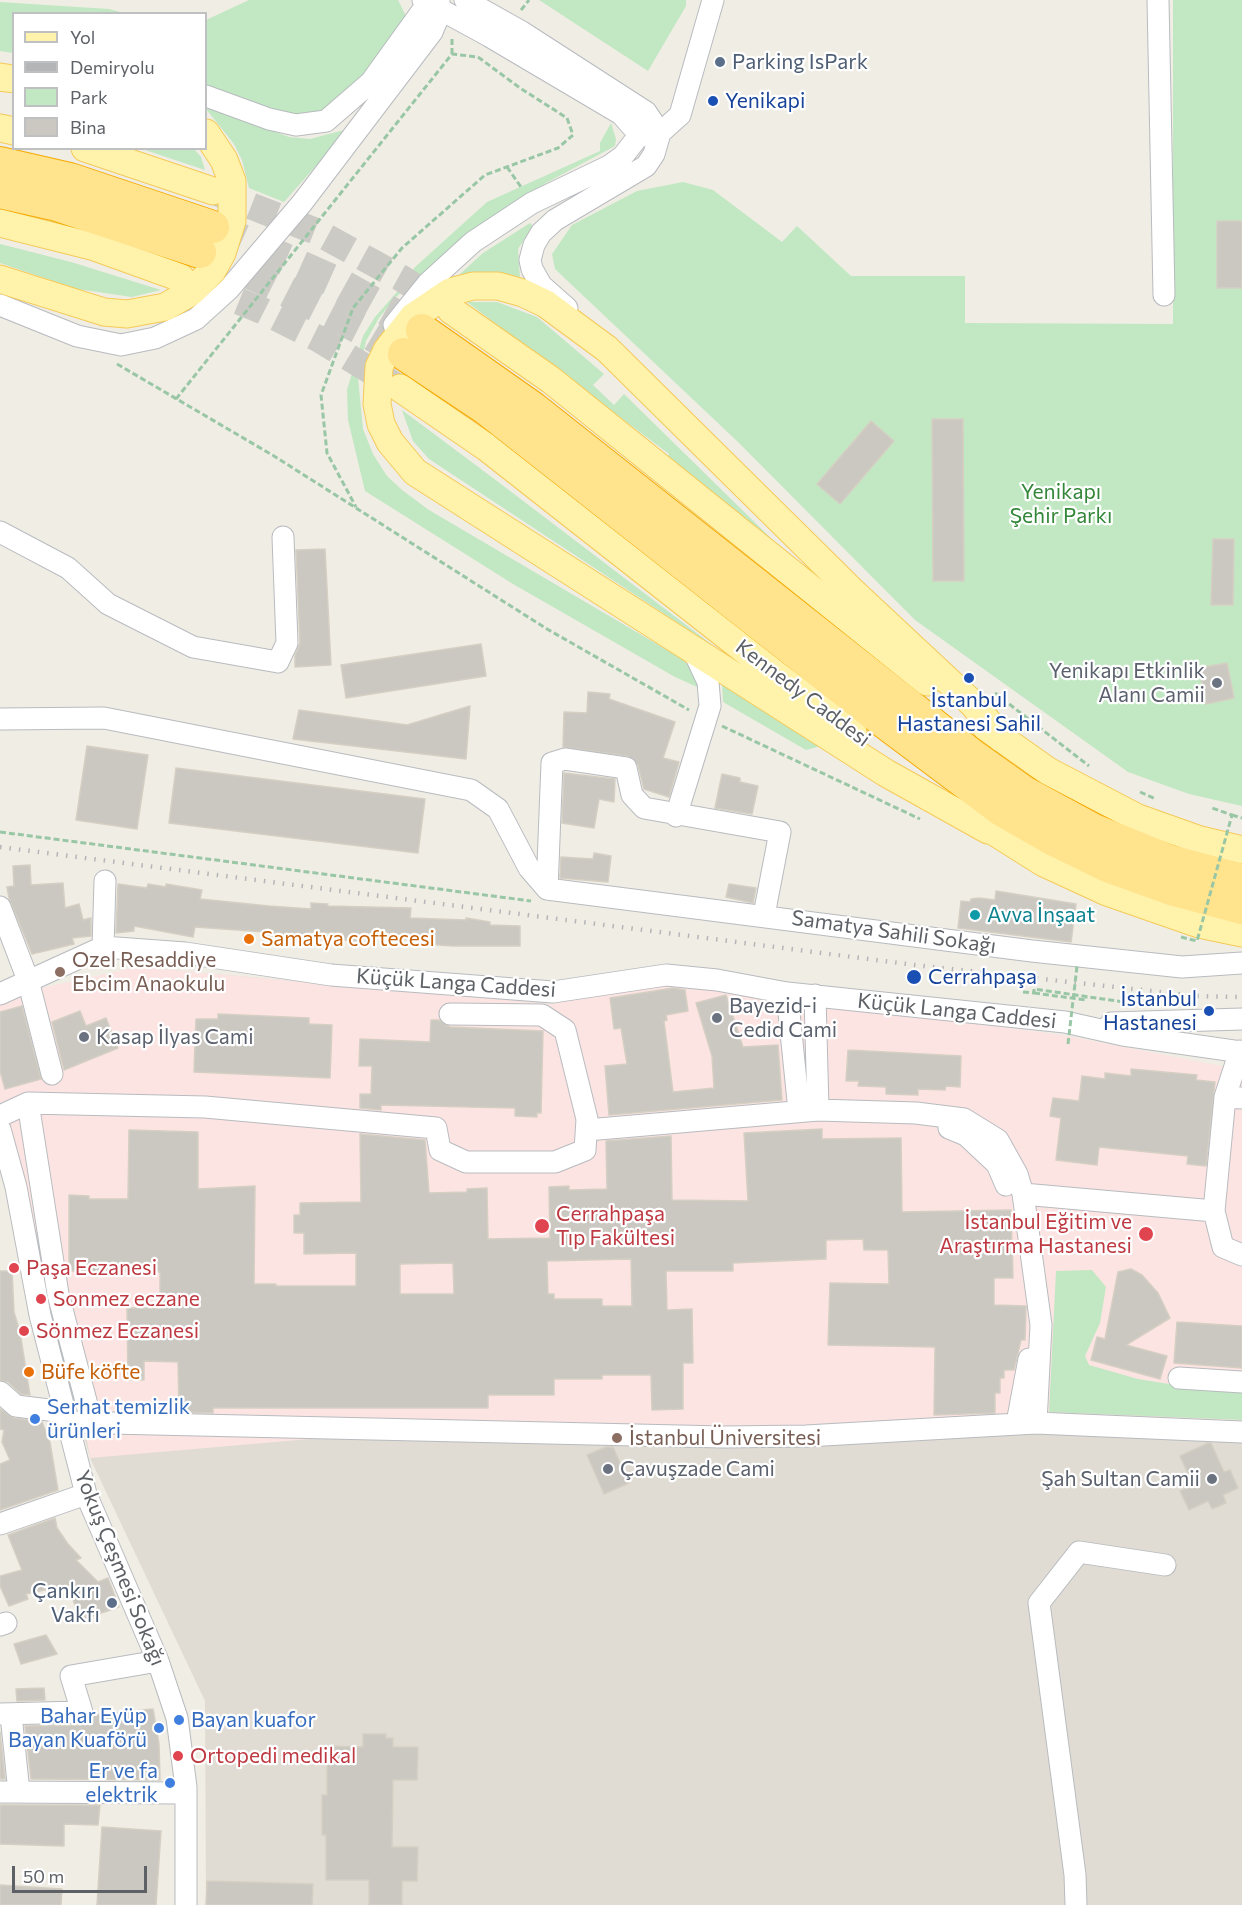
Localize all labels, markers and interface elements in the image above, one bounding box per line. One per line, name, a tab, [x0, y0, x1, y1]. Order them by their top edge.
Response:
legend	[12, 12, 207, 150]
text: Yol	[70, 26, 95, 48]
place label: Parking IsPark	[732, 49, 868, 75]
marker: Parking IsPark	[713, 55, 727, 69]
text: Demiryolu	[70, 56, 155, 78]
text: Park	[70, 86, 108, 108]
place label: Yenikapi	[725, 88, 805, 114]
marker: Yenikapi	[706, 94, 720, 108]
text: Bina	[70, 116, 106, 138]
park label: Yenikapı Şehir Parkı	[1010, 479, 1112, 529]
street label: Kennedy Caddesi	[731, 634, 875, 752]
place label: Yenikapı Etkinlik Alanı Camii	[1049, 658, 1205, 708]
marker: İstanbul Hastanesi Sahil	[962, 671, 976, 685]
marker: Yenikapı Etkinlik Alanı Camii	[1210, 676, 1224, 690]
place label: İstanbul Hastanesi Sahil	[897, 687, 1041, 737]
place label: Avva İnşaat	[987, 902, 1095, 928]
street label: Samatya Sahili Sokağı	[790, 905, 998, 959]
marker: Avva İnşaat	[968, 908, 982, 922]
place label: Samatya coftecesi	[261, 926, 435, 952]
marker: Samatya coftecesi	[242, 932, 256, 946]
place label: Ozel Resaddiye Ebcim Anaokulu	[72, 947, 225, 997]
street label: Küçük Langa Caddesi	[355, 963, 557, 1003]
place label: Cerrahpaşa	[928, 964, 1037, 990]
marker: Ozel Resaddiye Ebcim Anaokulu	[53, 965, 67, 979]
marker: Cerrahpaşa	[905, 968, 923, 986]
place label: İstanbul Hastanesi	[1103, 986, 1197, 1036]
street label: Küçük Langa Caddesi	[856, 988, 1058, 1034]
place label: Bayezid-i Cedid Cami	[729, 993, 837, 1043]
marker: İstanbul Hastanesi	[1202, 1004, 1216, 1018]
marker: Bayezid-i Cedid Cami	[710, 1011, 724, 1025]
place label: Kasap İlyas Cami	[96, 1024, 254, 1050]
marker: Kasap İlyas Cami	[77, 1030, 91, 1044]
place label: Cerrahpaşa Tıp Fakültesi	[556, 1201, 675, 1251]
place label: İstanbul Eğitim ve Araştırma Hastanesi	[939, 1209, 1132, 1259]
marker: Cerrahpaşa Tıp Fakültesi	[533, 1217, 551, 1235]
marker: İstanbul Eğitim ve Araştırma Hastanesi	[1137, 1225, 1155, 1243]
place label: Paşa Eczanesi	[26, 1255, 157, 1281]
marker: Paşa Eczanesi	[7, 1261, 21, 1275]
place label: Sonmez eczane	[53, 1286, 200, 1312]
marker: Sonmez eczane	[34, 1292, 48, 1306]
place label: Sönmez Eczanesi	[36, 1318, 199, 1344]
marker: Sönmez Eczanesi	[17, 1324, 31, 1338]
place label: Büfe köfte	[41, 1359, 140, 1385]
marker: Büfe köfte	[22, 1365, 36, 1379]
place label: Serhat temizlik ürünleri	[47, 1394, 190, 1444]
marker: Serhat temizlik ürünleri	[28, 1412, 42, 1426]
place label: İstanbul Üniversitesi	[629, 1425, 821, 1451]
marker: İstanbul Üniversitesi	[610, 1431, 624, 1445]
place label: Çavuşzade Cami	[620, 1456, 775, 1482]
marker: Çavuşzade Cami	[601, 1462, 615, 1476]
place label: Şah Sultan Camii	[1041, 1466, 1200, 1492]
street label: Yokuş Çeşmesi Sokağı	[69, 1467, 171, 1669]
marker: Şah Sultan Camii	[1205, 1472, 1219, 1486]
place label: Çankırı Vakfı	[32, 1578, 100, 1628]
marker: Çankırı Vakfı	[105, 1596, 119, 1610]
place label: Bahar Eyüp Bayan Kuaförü	[8, 1703, 147, 1753]
place label: Bayan kuafor	[191, 1707, 316, 1733]
marker: Bayan kuafor	[172, 1713, 186, 1727]
marker: Bahar Eyüp Bayan Kuaförü	[152, 1721, 166, 1735]
place label: Ortopedi medikal	[190, 1743, 356, 1769]
marker: Ortopedi medikal	[171, 1749, 185, 1763]
place label: Er ve fa elektrik	[85, 1758, 158, 1808]
marker: Er ve fa elektrik	[163, 1776, 177, 1790]
scale bar	[15, 1854, 150, 1892]
text: 50 m	[23, 1865, 64, 1887]

